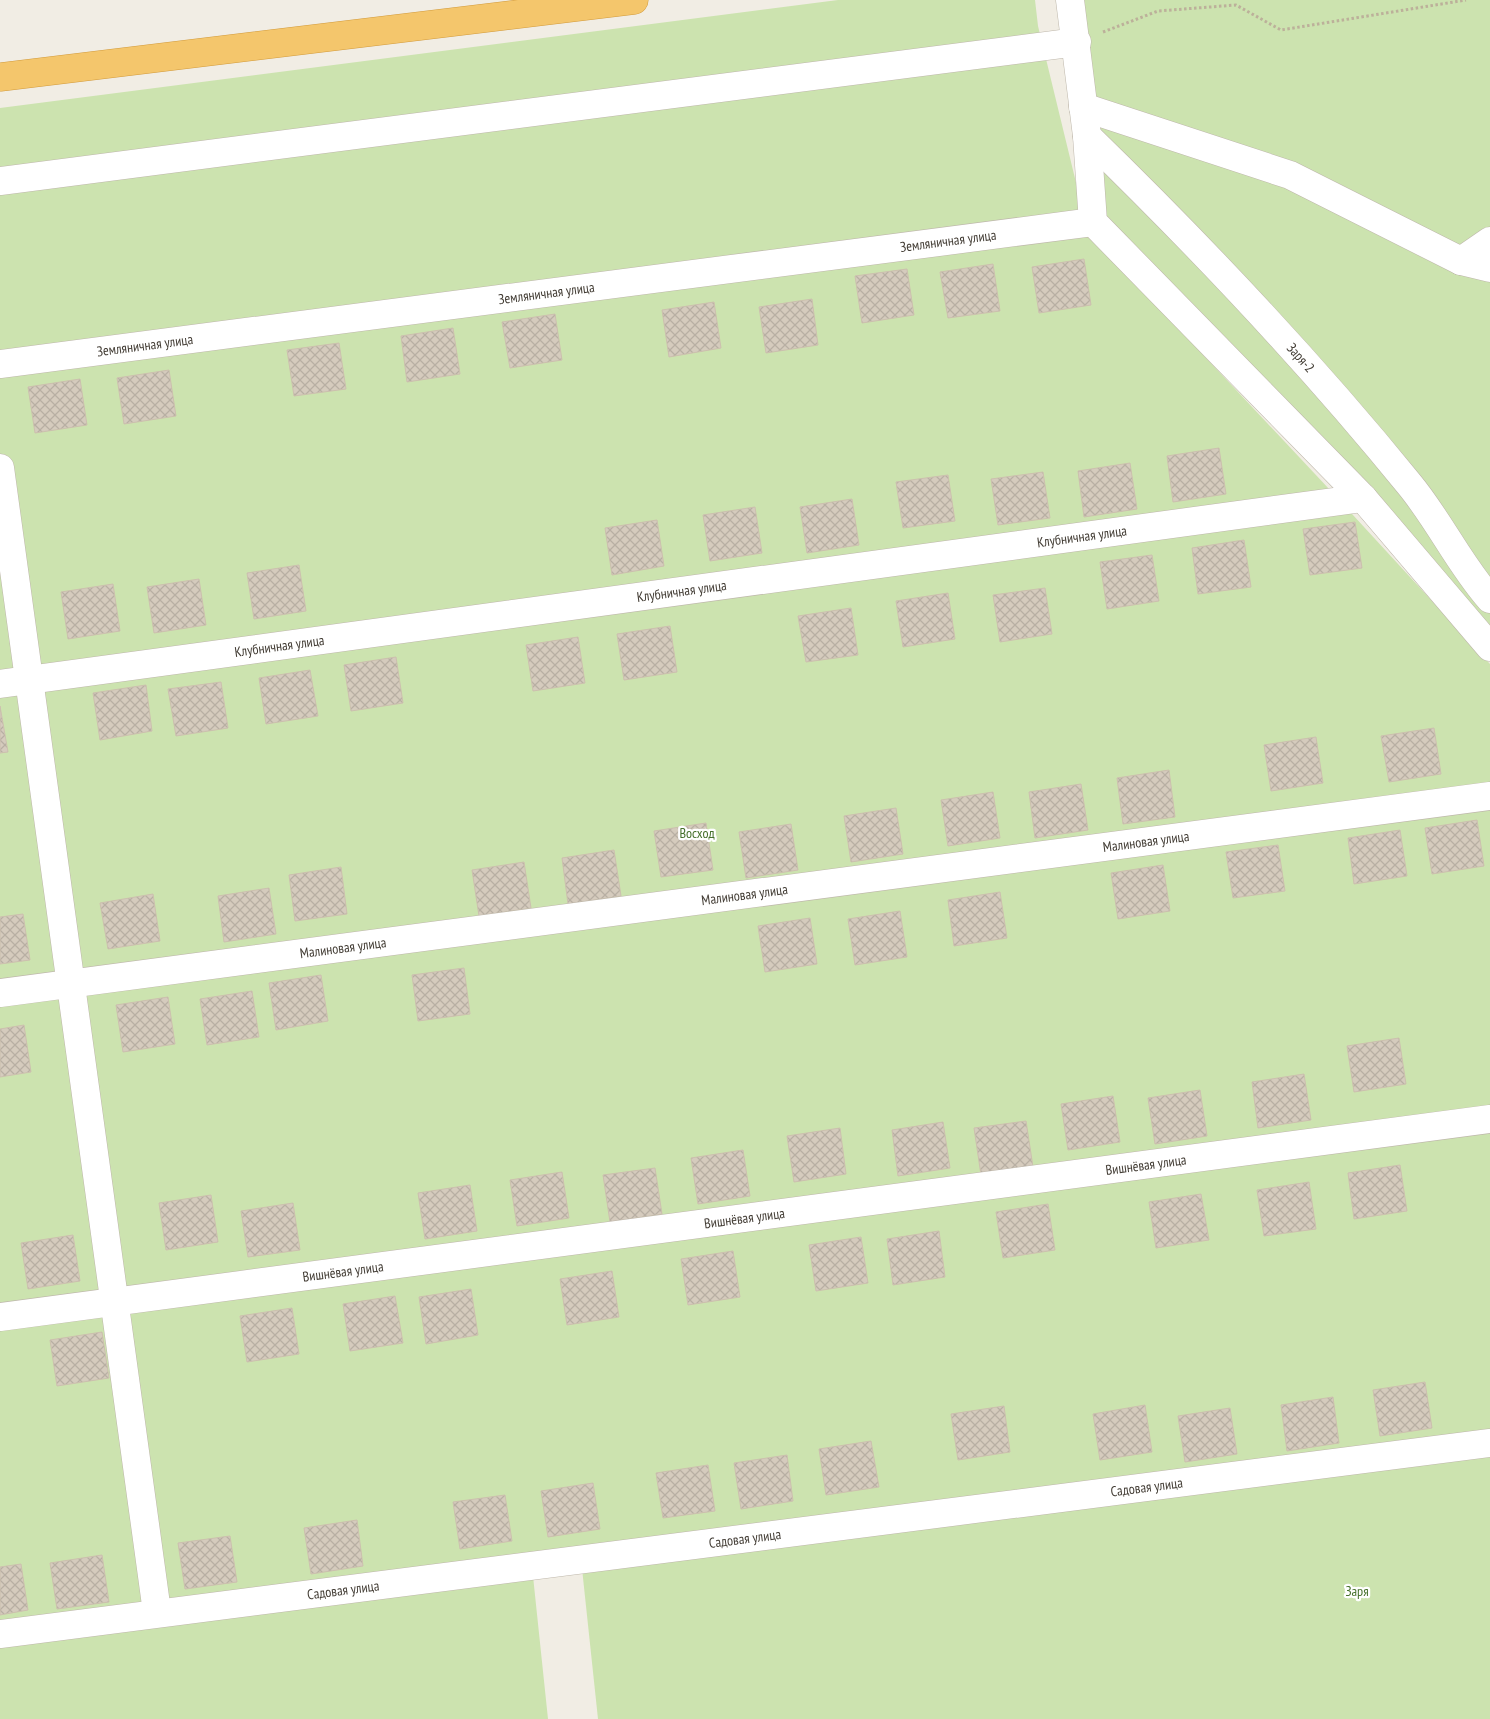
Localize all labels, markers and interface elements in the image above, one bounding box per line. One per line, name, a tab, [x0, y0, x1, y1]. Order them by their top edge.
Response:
street label: Земляничная улица	[899, 226, 997, 256]
street label: Земляничная улица	[497, 278, 596, 308]
street label: Земляничная улица	[96, 330, 194, 360]
street label: Заря-2	[1283, 339, 1319, 376]
street label: Клубничная улица	[1036, 521, 1128, 551]
street label: Клубничная улица	[636, 576, 728, 606]
street label: Клубничная улица	[233, 631, 325, 661]
park label: Восход	[679, 824, 715, 842]
street label: Малиновая улица	[1102, 827, 1190, 856]
street label: Малиновая улица	[700, 880, 789, 909]
street label: Малиновая улица	[299, 933, 387, 962]
street label: Вишнёвая улица	[1104, 1150, 1187, 1179]
street label: Вишнёвая улица	[703, 1204, 786, 1232]
street label: Вишнёвая улица	[301, 1257, 384, 1286]
street label: Садовая улица	[1109, 1473, 1184, 1501]
street label: Садовая улица	[708, 1525, 782, 1552]
street label: Садовая улица	[306, 1576, 380, 1604]
park label: Заря	[1345, 1582, 1369, 1600]

